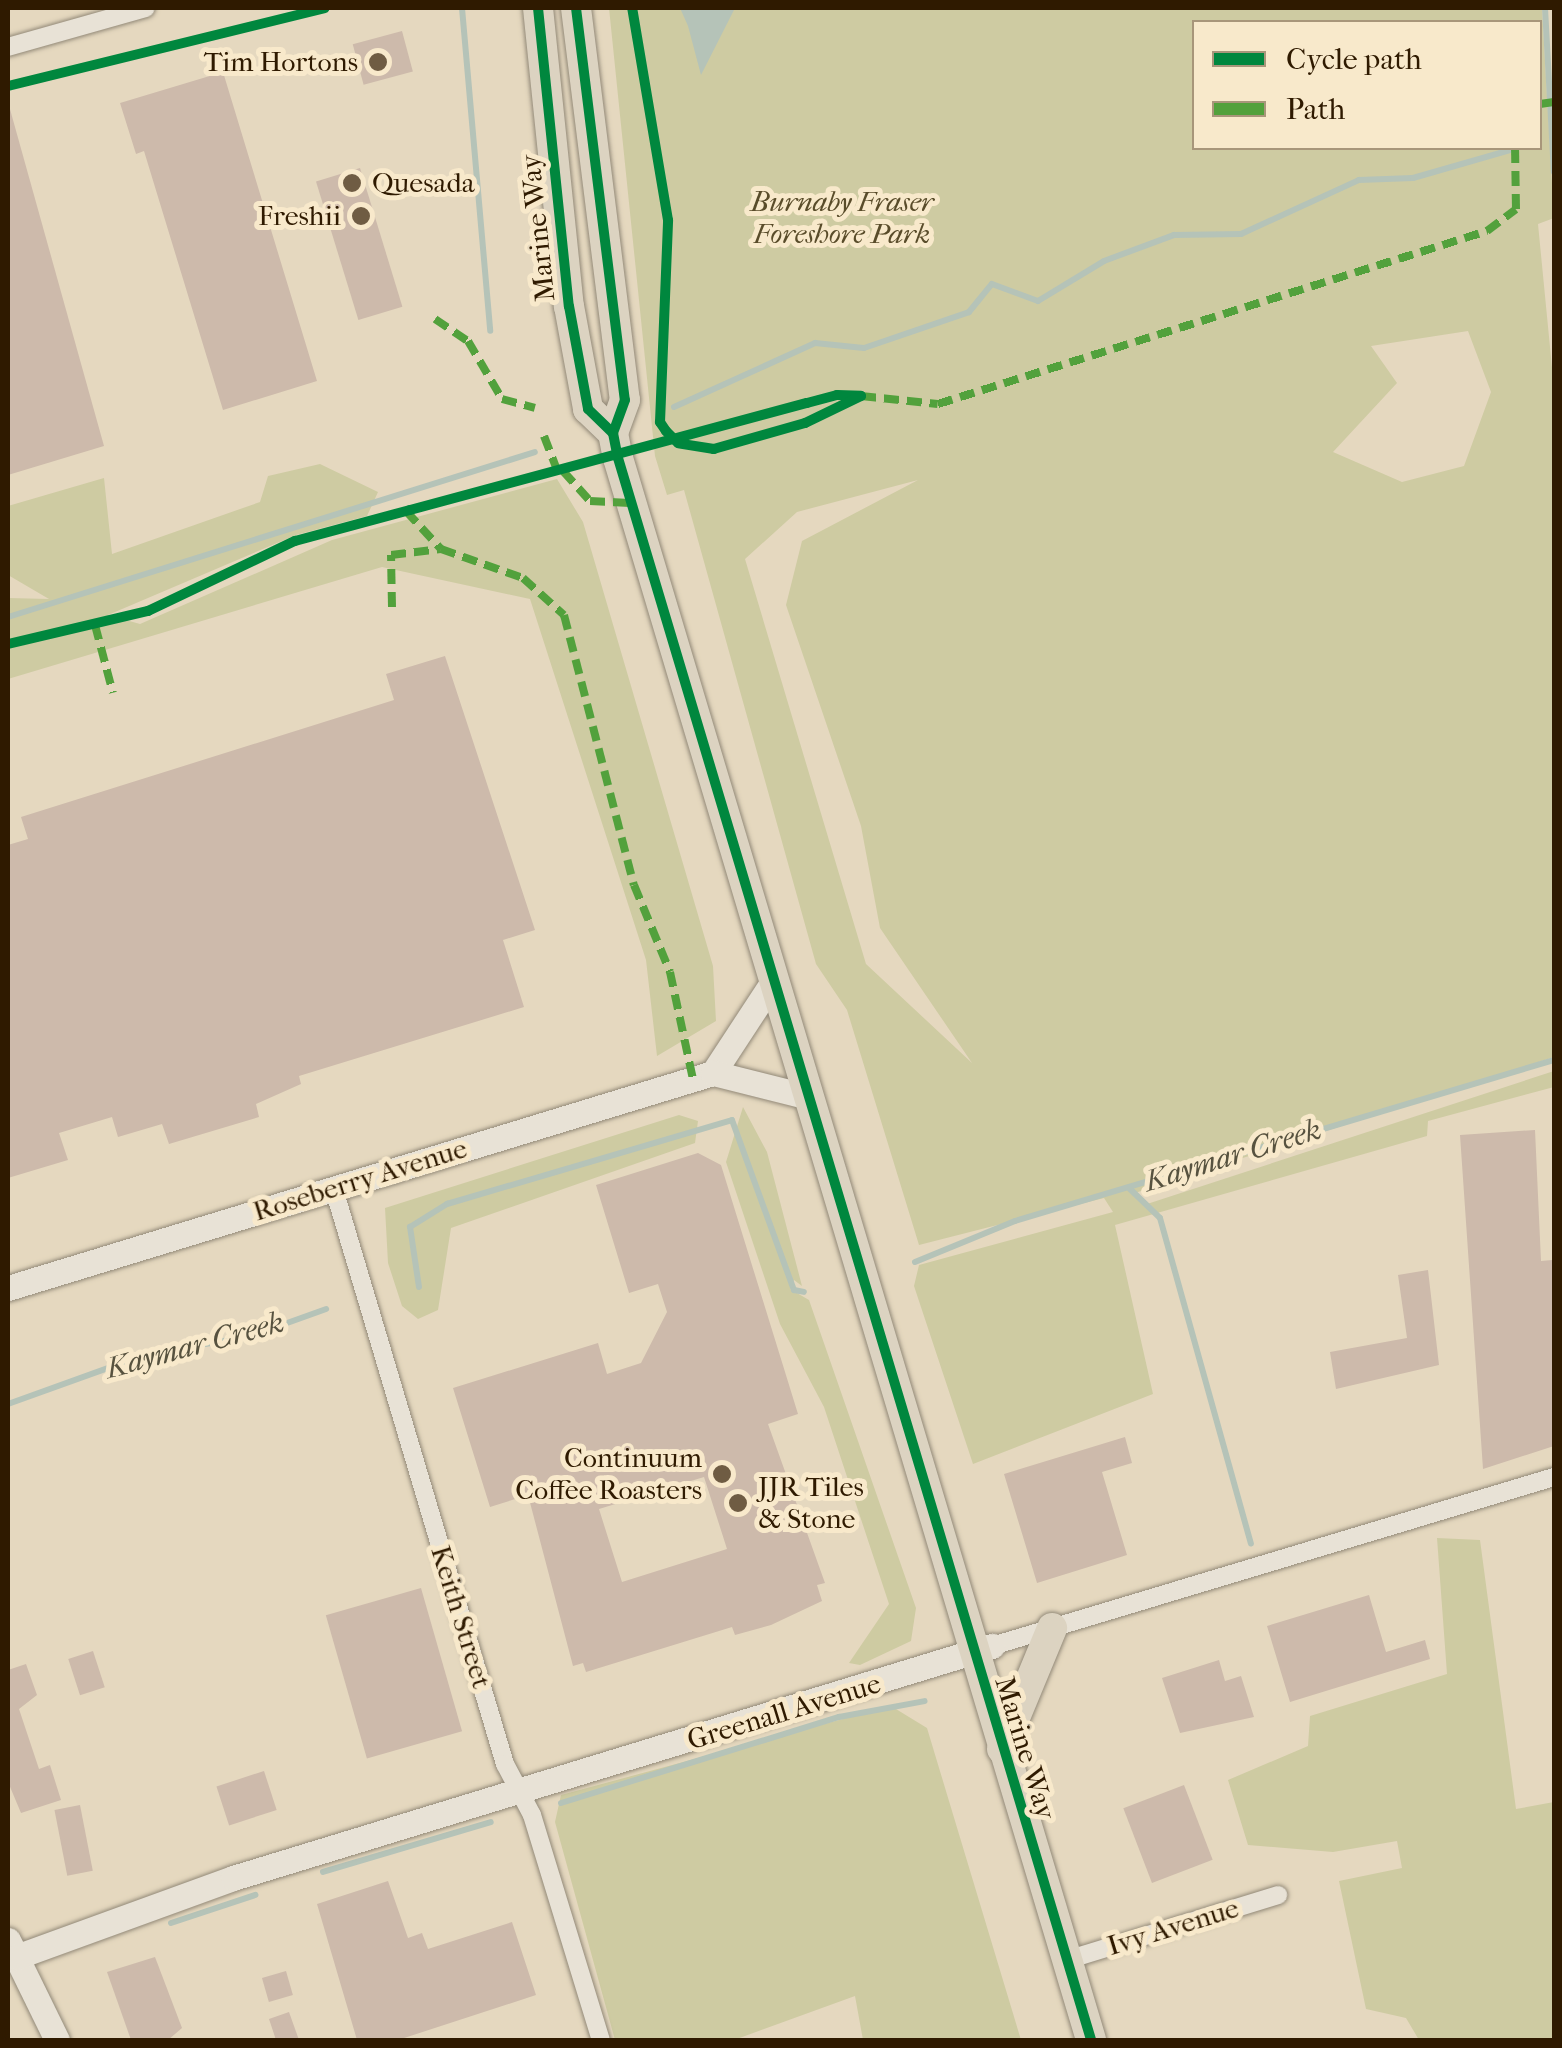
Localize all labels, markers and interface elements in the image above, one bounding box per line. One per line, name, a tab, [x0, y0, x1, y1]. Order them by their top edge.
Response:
legend	[1192, 20, 1542, 150]
text: Cycle path	[1286, 42, 1422, 77]
place label: Tim Hortons	[204, 45, 358, 79]
marker: Tim Hortons	[367, 51, 389, 73]
text: Path	[1286, 92, 1345, 127]
street label: Marine Way	[514, 153, 562, 303]
place label: Quesada	[372, 166, 475, 200]
marker: Quesada	[341, 172, 363, 194]
park label: Burnaby Fraser Foreshore Park	[751, 185, 933, 251]
place label: Freshii	[258, 199, 341, 233]
marker: Freshii	[350, 205, 372, 227]
water label: Kaymar Creek	[1140, 1112, 1326, 1200]
street label: Roseberry Avenue	[249, 1131, 471, 1229]
water label: Kaymar Creek	[102, 1305, 288, 1387]
place label: Continuum Coffee Roasters	[515, 1441, 702, 1507]
marker: Continuum Coffee Roasters	[711, 1463, 733, 1485]
place label: JJR Tiles & Stone	[758, 1470, 864, 1536]
marker: JJR Tiles & Stone	[727, 1492, 749, 1514]
street label: Keith Street	[423, 1542, 499, 1692]
street label: Greenall Avenue	[683, 1667, 885, 1757]
street label: Marine Way	[987, 1672, 1063, 1824]
street label: Ivy Avenue	[1103, 1891, 1243, 1963]

